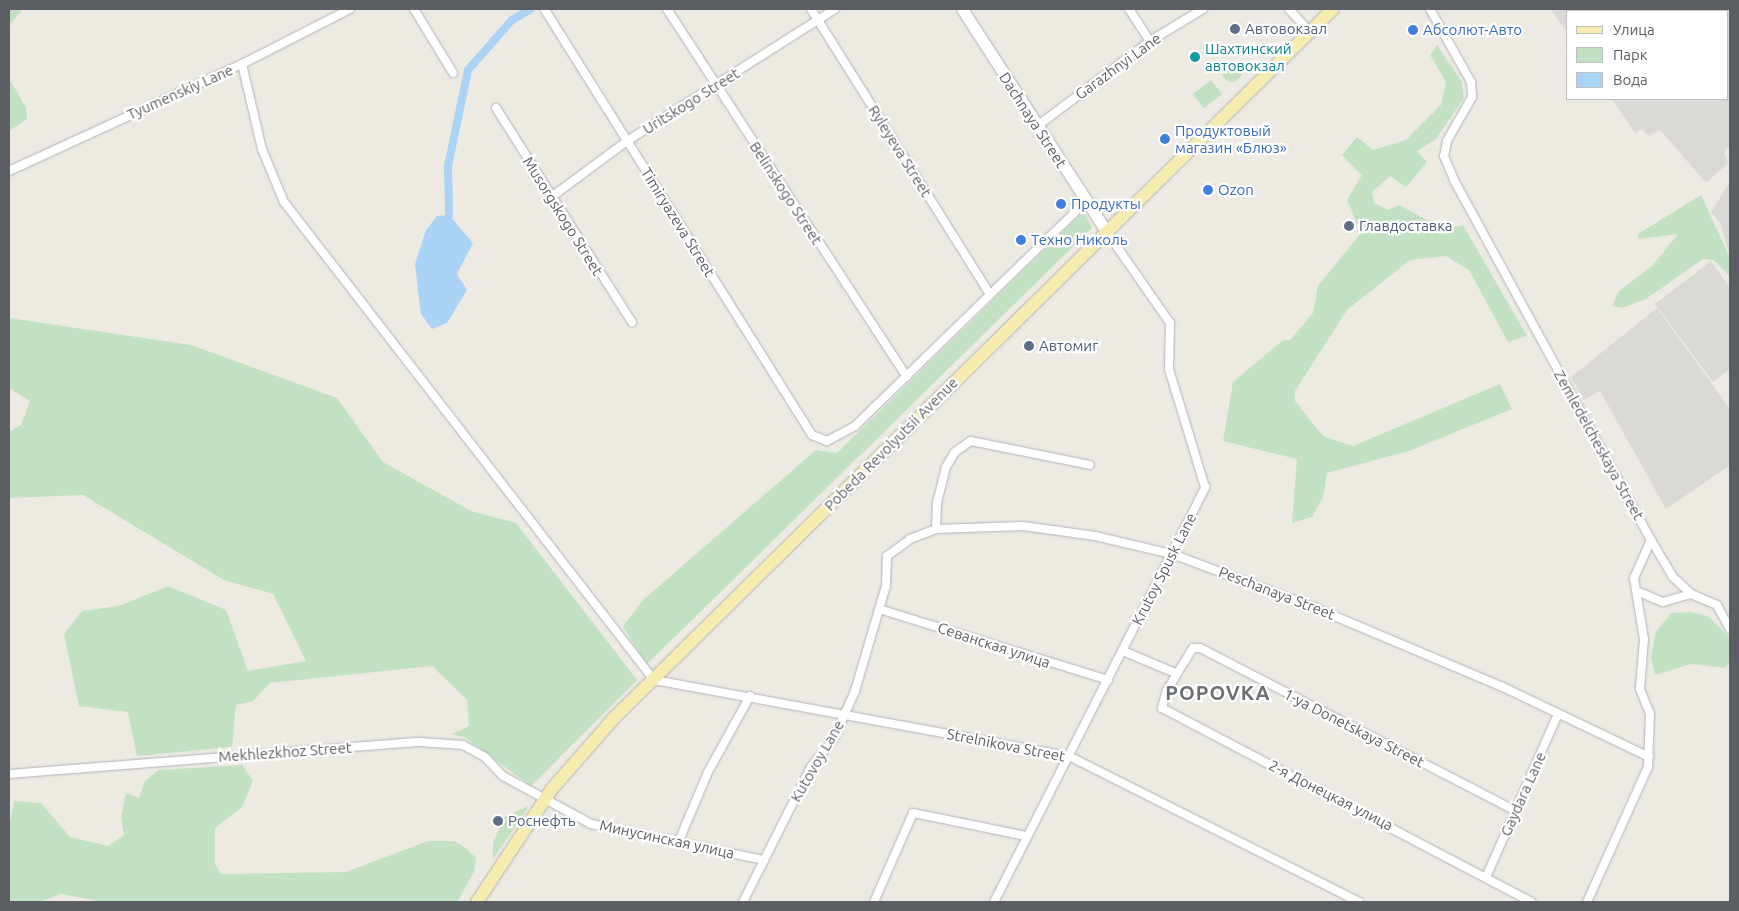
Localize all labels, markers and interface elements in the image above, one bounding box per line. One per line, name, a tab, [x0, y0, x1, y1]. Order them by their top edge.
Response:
legend	[1566, 10, 1729, 100]
place label: Автовокзал	[1245, 20, 1327, 38]
place label: Абсолют-Авто	[1423, 21, 1522, 39]
text: Улица	[1613, 21, 1655, 38]
marker: Автовокзал	[1229, 23, 1241, 35]
marker: Абсолют-Авто	[1407, 24, 1419, 36]
street label: Garazhnyi Lane	[1072, 29, 1164, 103]
place label: Шахтинский автовокзал	[1205, 39, 1292, 74]
text: Парк	[1613, 46, 1648, 63]
marker: Шахтинский автовокзал	[1189, 51, 1201, 63]
street label: Tyumenskiy Lane	[124, 61, 236, 123]
street label: Uritskogo Street	[639, 64, 743, 138]
street label: Dachnaya Street	[995, 69, 1071, 171]
text: Вода	[1613, 71, 1648, 88]
street label: Ryleyeva Street	[865, 102, 935, 200]
place label: Продуктовый магазин «Блюз»	[1175, 121, 1287, 156]
marker: Продуктовый магазин «Блюз»	[1159, 133, 1171, 145]
street label: Belinskogo Street	[746, 138, 826, 248]
street label: Musorgskogo Street	[519, 153, 607, 279]
street label: Timiryazeva Street	[637, 164, 719, 280]
place label: Ozon	[1218, 181, 1254, 199]
marker: Ozon	[1202, 184, 1214, 196]
place label: Продукты	[1071, 195, 1141, 213]
marker: Продукты	[1055, 198, 1067, 210]
place label: Главдоставка	[1359, 217, 1453, 235]
marker: Главдоставка	[1343, 220, 1355, 232]
place label: Техно Николь	[1031, 231, 1128, 249]
marker: Техно Николь	[1015, 234, 1027, 246]
place label: Автомиг	[1039, 337, 1098, 355]
marker: Автомиг	[1023, 340, 1035, 352]
street label: Zemledelcheskaya Street	[1550, 367, 1648, 523]
street label: Pobeda Revolyutsii Avenue	[820, 373, 962, 515]
street label: Krutoy Spusk Lane	[1128, 510, 1200, 628]
street label: Peschanaya Street	[1216, 563, 1338, 623]
street label: Севанская улица	[935, 618, 1053, 672]
district label: POPOVKA	[1164, 680, 1272, 704]
street label: 1-ya Donetskaya Street	[1281, 685, 1427, 771]
street label: Kutovoy Lane	[786, 717, 848, 805]
street label: Strelnikova Street	[945, 725, 1067, 765]
street label: Mekhlezkhoz Street	[218, 738, 352, 766]
street label: Gaydara Lane	[1496, 749, 1550, 839]
street label: 2-я Донецкая улица	[1266, 756, 1396, 834]
place label: Роснефть	[508, 812, 575, 830]
marker: Роснефть	[492, 815, 504, 827]
street label: Минусинская улица	[598, 816, 736, 862]

